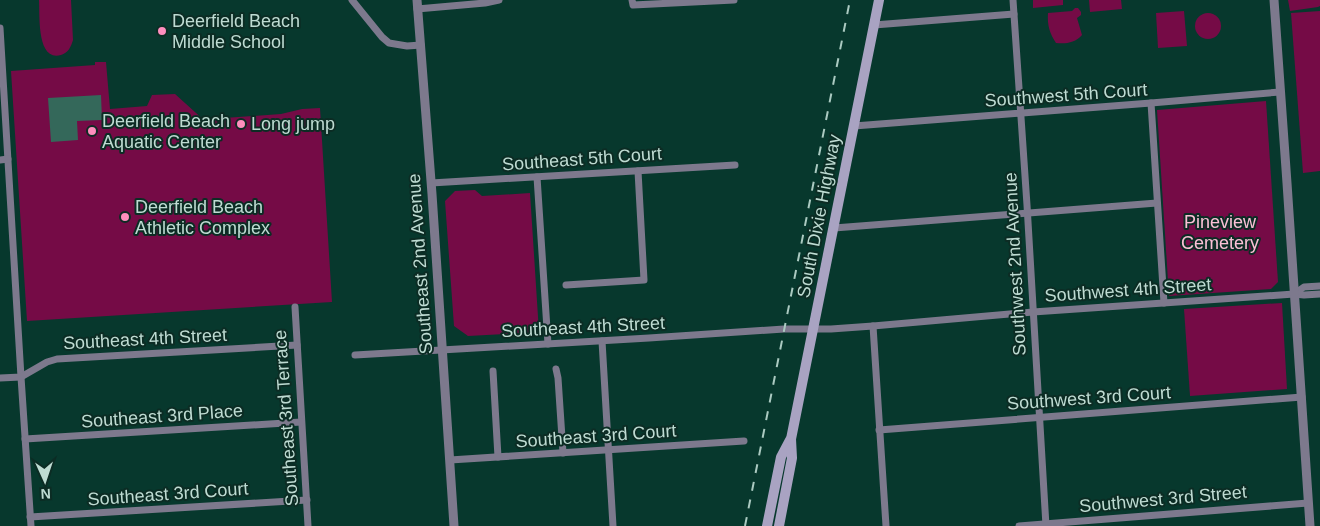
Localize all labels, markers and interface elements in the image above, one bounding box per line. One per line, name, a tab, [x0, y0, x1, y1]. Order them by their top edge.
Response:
place label: Deerfield Beach Middle School	[172, 11, 300, 52]
marker: Deerfield Beach Middle School	[156, 25, 168, 37]
street label: Southwest 5th Court	[984, 79, 1148, 111]
place label: Deerfield Beach Aquatic Center	[102, 111, 230, 152]
place label: Long jump	[251, 114, 335, 134]
marker: Long jump	[235, 118, 247, 130]
marker: Deerfield Beach Aquatic Center	[86, 125, 98, 137]
street label: South Dixie Highway	[793, 133, 845, 299]
street label: Southeast 5th Court	[501, 143, 663, 175]
street label: Southwest 2nd Avenue	[1000, 172, 1030, 356]
street label: Southeast 2nd Avenue	[404, 173, 436, 355]
place label: Deerfield Beach Athletic Complex	[135, 197, 270, 238]
marker: Deerfield Beach Athletic Complex	[119, 211, 131, 223]
park label: Pineview Cemetery	[1181, 212, 1259, 253]
street label: Southwest 4th Street	[1044, 274, 1212, 306]
street label: Southeast 4th Street	[501, 313, 665, 341]
street label: Southeast 4th Street	[63, 325, 227, 353]
street label: Southeast 3rd Terrace	[270, 329, 302, 507]
street label: Southwest 3rd Court	[1006, 382, 1172, 414]
street label: Southeast 3rd Place	[80, 400, 244, 432]
street label: Southeast 3rd Court	[515, 420, 677, 452]
north arrow	[20, 456, 70, 506]
street label: Southeast 3rd Court	[87, 478, 249, 510]
street label: Southwest 3rd Street	[1078, 482, 1248, 516]
text: N	[40, 486, 51, 502]

